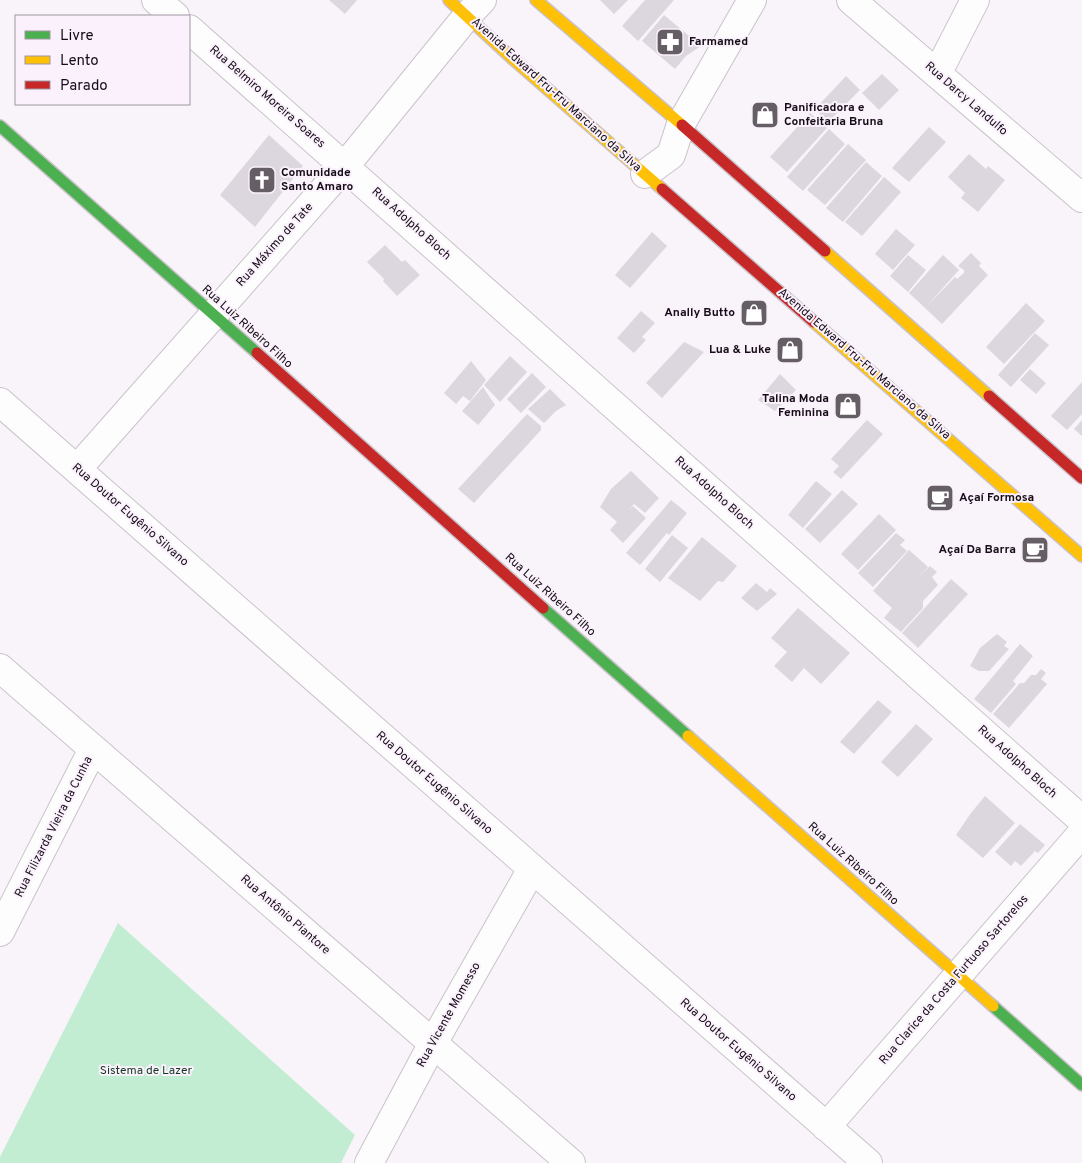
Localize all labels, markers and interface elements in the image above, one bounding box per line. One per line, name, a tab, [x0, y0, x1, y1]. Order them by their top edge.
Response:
street label: Avenida Edward Fru-Fru Marciano da Silva	[468, 14, 644, 176]
legend	[15, 15, 190, 105]
text: Livre	[60, 27, 94, 46]
pharmacy icon: Farmamed	[655, 27, 685, 57]
place label: Farmamed	[689, 34, 748, 50]
street label: Rua Belmiro Moreira Soares	[206, 42, 328, 152]
text: Lento	[60, 52, 99, 71]
street label: Rua Darcy Landulfo	[921, 59, 1011, 140]
text: Parado	[60, 77, 108, 96]
shop icon: Panificadora e Confeitaria Bruna	[750, 100, 780, 130]
place label: Panificadora e Confeitaria Bruna	[784, 100, 883, 130]
church icon: Comunidade Santo Amaro	[247, 165, 277, 195]
place label: Comunidade Santo Amaro	[281, 165, 354, 195]
street label: Rua Adolpho Bloch	[368, 184, 454, 264]
street label: Rua Máximo de Tate	[233, 200, 317, 290]
street label: Rua Luiz Ribeiro Filho	[198, 282, 296, 372]
street label: Avenida Edward Fru-Fru Marciano da Silva	[774, 285, 954, 443]
shop icon: Anally Butto	[739, 298, 769, 328]
place label: Anally Butto	[664, 305, 735, 321]
shop icon: Lua & Luke	[775, 335, 805, 365]
place label: Lua & Luke	[709, 342, 771, 358]
place label: Talina Moda Feminina	[762, 391, 829, 421]
shop icon: Talina Moda Feminina	[833, 391, 863, 421]
street label: Rua Adolpho Bloch	[671, 453, 757, 533]
street label: Rua Doutor Eugênio Silvano	[68, 460, 192, 570]
cafe icon: Açaí Formosa	[925, 483, 955, 513]
place label: Açaí Formosa	[959, 490, 1034, 506]
cafe icon: Açaí Da Barra	[1020, 535, 1050, 565]
place label: Açaí Da Barra	[938, 542, 1016, 558]
street label: Rua Luiz Ribeiro Filho	[501, 550, 599, 640]
street label: Rua Adolpho Bloch	[974, 722, 1060, 802]
street label: Rua Doutor Eugênio Silvano	[372, 728, 496, 838]
street label: Rua Filizarda Vieira da Cunha	[11, 754, 97, 900]
street label: Rua Luiz Ribeiro Filho	[804, 819, 902, 909]
street label: Rua Antônio Piantore	[237, 872, 333, 958]
street label: Rua Clarice da Costa Furtuoso Sartorelos	[876, 892, 1032, 1068]
street label: Rua Vicente Momesso	[413, 959, 485, 1070]
street label: Rua Doutor Eugênio Silvano	[676, 995, 800, 1105]
park label: Sistema de Lazer	[100, 1063, 192, 1079]

